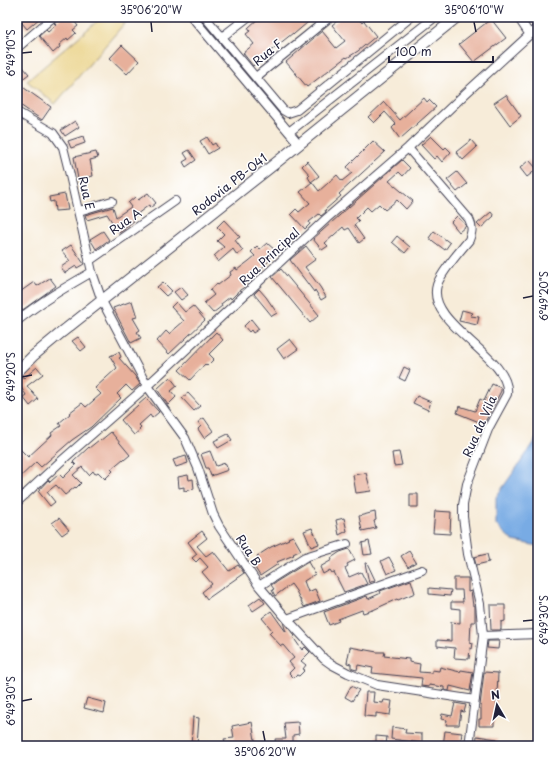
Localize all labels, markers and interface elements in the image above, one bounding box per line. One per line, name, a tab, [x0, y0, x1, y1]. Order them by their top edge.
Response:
text: 35°06'20"W	[120, 2, 183, 17]
text: 35°06'10"W	[444, 2, 504, 17]
text: 6°49'10"S	[3, 29, 18, 77]
street label: Rua F	[248, 34, 286, 69]
scale bar	[389, 38, 493, 64]
text: 100 m	[395, 42, 432, 60]
street label: Rodovia PB-041	[187, 149, 271, 219]
street label: Rua E	[74, 174, 100, 212]
street label: Rua A	[105, 203, 145, 239]
street label: Rua Principal	[235, 223, 303, 289]
text: 6°49'20"S	[536, 271, 551, 321]
text: 6°49'20"S	[3, 352, 18, 402]
street label: Rua da Vila	[457, 392, 501, 460]
street label: Rua B	[232, 531, 266, 569]
text: 6°49'30"S	[536, 595, 551, 645]
text: 6°49'30"S	[3, 676, 18, 726]
north arrow	[477, 685, 517, 725]
text: N	[490, 686, 501, 704]
text: 35°06'20"W	[234, 744, 297, 759]

